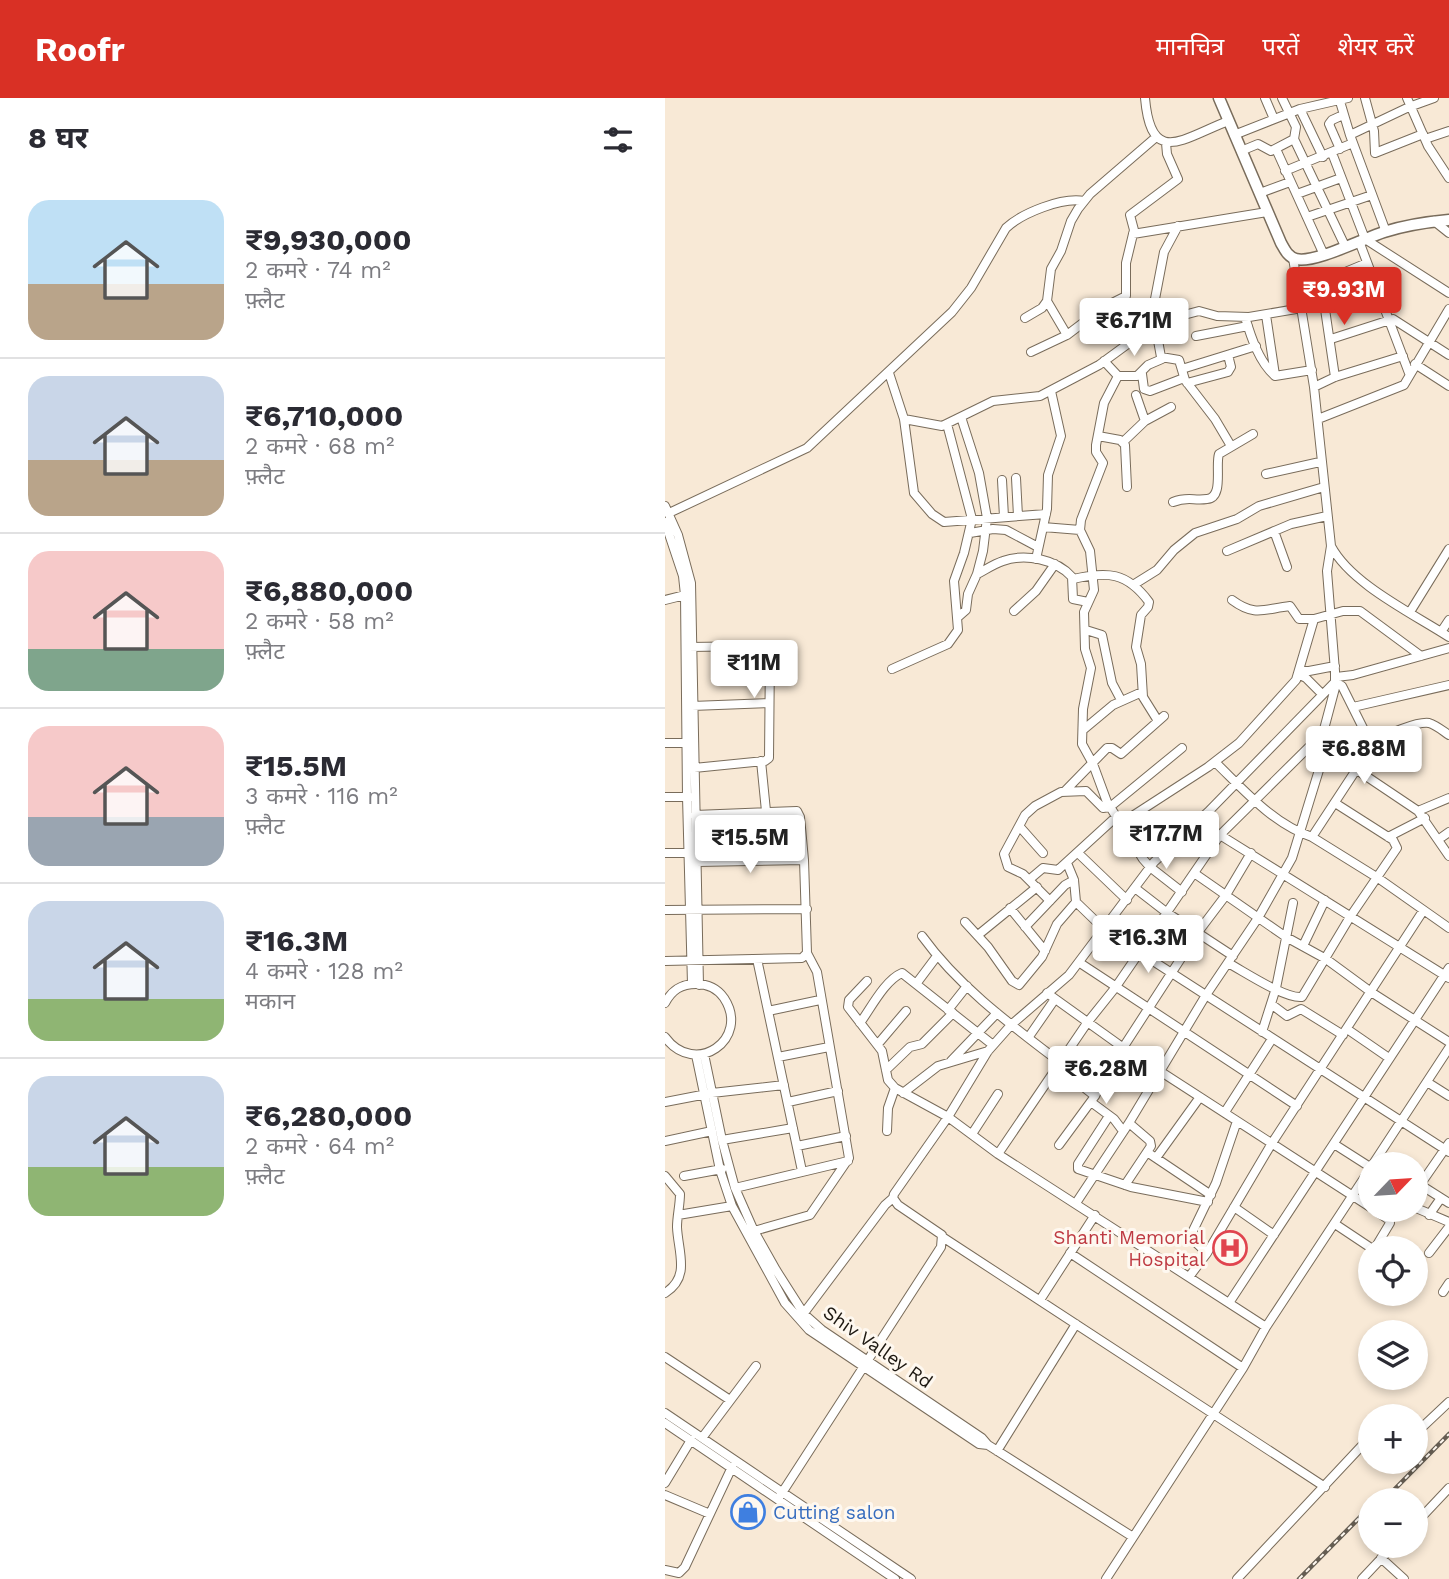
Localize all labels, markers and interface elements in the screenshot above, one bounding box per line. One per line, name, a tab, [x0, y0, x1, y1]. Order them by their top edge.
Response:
text: Roofr	[35, 30, 125, 69]
text: मानचित्र	[1156, 33, 1224, 61]
text: परतें	[1262, 33, 1300, 61]
text: शेयर करें	[1338, 33, 1414, 61]
text: 8 घर	[28, 120, 88, 155]
icon: filters	[599, 121, 637, 159]
text: ₹9,930,000	[245, 222, 411, 257]
icon: home	[84, 228, 168, 312]
text: 2 कमरे · 74 m²	[245, 257, 391, 284]
pin: ₹9.93M	[1287, 268, 1401, 327]
text: ₹9.93M	[1302, 276, 1386, 303]
text: फ़्लैट	[245, 287, 285, 314]
pin: ₹6.71M	[1077, 299, 1191, 358]
text: ₹6.71M	[1096, 307, 1172, 334]
text: ₹6,710,000	[245, 398, 403, 433]
icon: home	[84, 404, 168, 488]
text: 2 कमरे · 68 m²	[245, 433, 394, 460]
text: फ़्लैट	[245, 463, 285, 490]
text: ₹6,880,000	[245, 573, 413, 608]
icon: home	[84, 579, 168, 663]
text: 2 कमरे · 58 m²	[245, 608, 394, 635]
text: फ़्लैट	[245, 638, 285, 665]
pin: ₹11M	[713, 640, 795, 700]
text: ₹11M	[727, 649, 781, 676]
pin: ₹6.88M	[1307, 726, 1421, 786]
text: ₹6.88M	[1322, 735, 1406, 762]
text: ₹15.5M	[245, 748, 347, 783]
icon: home	[84, 754, 168, 838]
text: 3 कमरे · 116 m²	[245, 783, 398, 810]
pin: ₹17.7M	[1109, 812, 1223, 871]
text: फ़्लैट	[245, 813, 285, 840]
pin: ₹15.5M	[693, 816, 807, 875]
text: ₹17.7M	[1129, 820, 1203, 847]
text: ₹15.5M	[711, 824, 789, 851]
pin: ₹16.3M	[1091, 916, 1205, 975]
text: ₹16.3M	[245, 923, 348, 958]
text: ₹16.3M	[1108, 924, 1188, 951]
icon: home	[84, 929, 168, 1013]
text: 4 कमरे · 128 m²	[245, 958, 403, 985]
text: मकान	[245, 988, 295, 1015]
pin: ₹6.28M	[1049, 1046, 1163, 1106]
text: ₹6.28M	[1064, 1055, 1148, 1082]
text: ₹6,280,000	[245, 1098, 412, 1133]
icon: home	[84, 1104, 168, 1188]
text: 2 कमरे · 64 m²	[245, 1133, 394, 1160]
north arrow	[1358, 1152, 1428, 1222]
map controls	[1358, 1152, 1428, 1558]
text: फ़्लैट	[245, 1163, 285, 1190]
place label: Shanti Memorial Hospital	[1053, 1226, 1205, 1271]
hospital icon: Shanti Memorial Hospital	[1211, 1229, 1249, 1267]
button: locate	[1358, 1236, 1428, 1306]
street label: Shiv Valley Rd	[819, 1301, 937, 1393]
button: layers	[1358, 1320, 1428, 1390]
button: +	[1358, 1404, 1428, 1474]
button: −	[1358, 1488, 1428, 1558]
shop icon: Cutting salon	[729, 1493, 767, 1531]
place label: Cutting salon	[773, 1501, 896, 1524]

